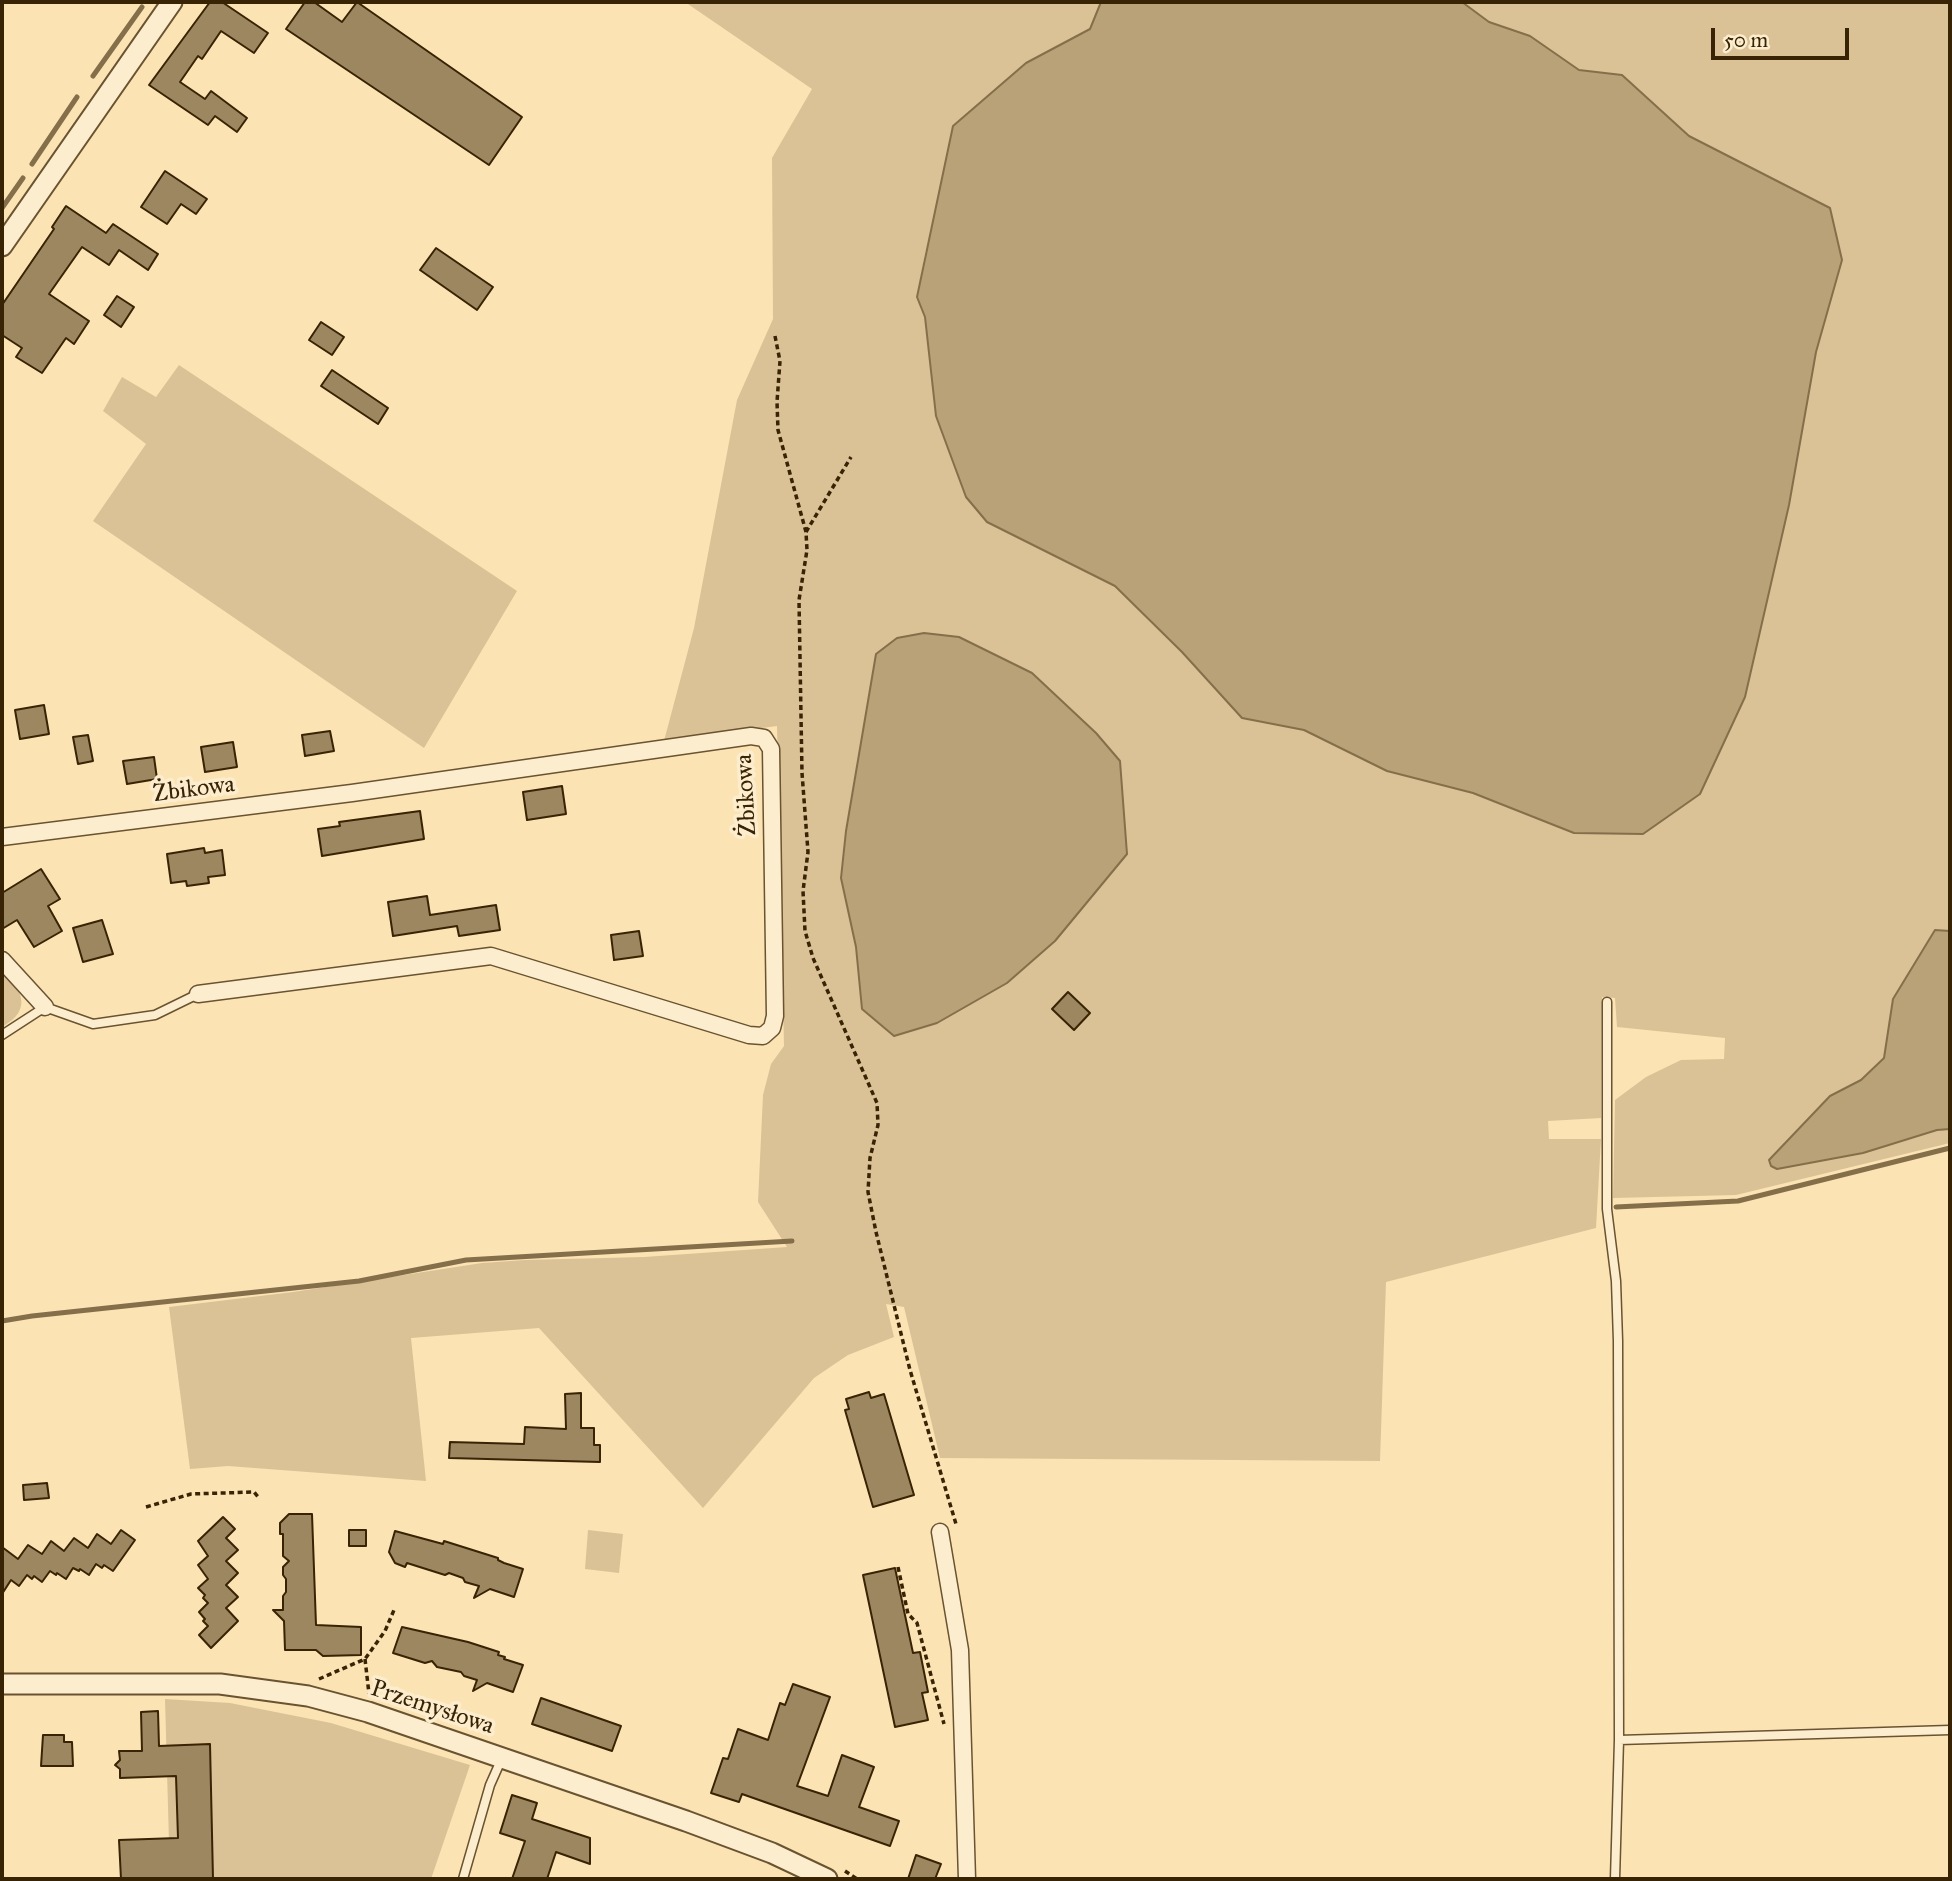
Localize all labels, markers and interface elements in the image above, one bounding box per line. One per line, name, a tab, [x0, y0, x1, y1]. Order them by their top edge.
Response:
scale bar	[1714, 14, 1852, 58]
text: 50 m	[1724, 27, 1768, 53]
street label: Żbikowa	[730, 753, 764, 837]
street label: Żbikowa	[152, 771, 236, 809]
street label: Przemysłowa	[367, 1675, 497, 1741]

